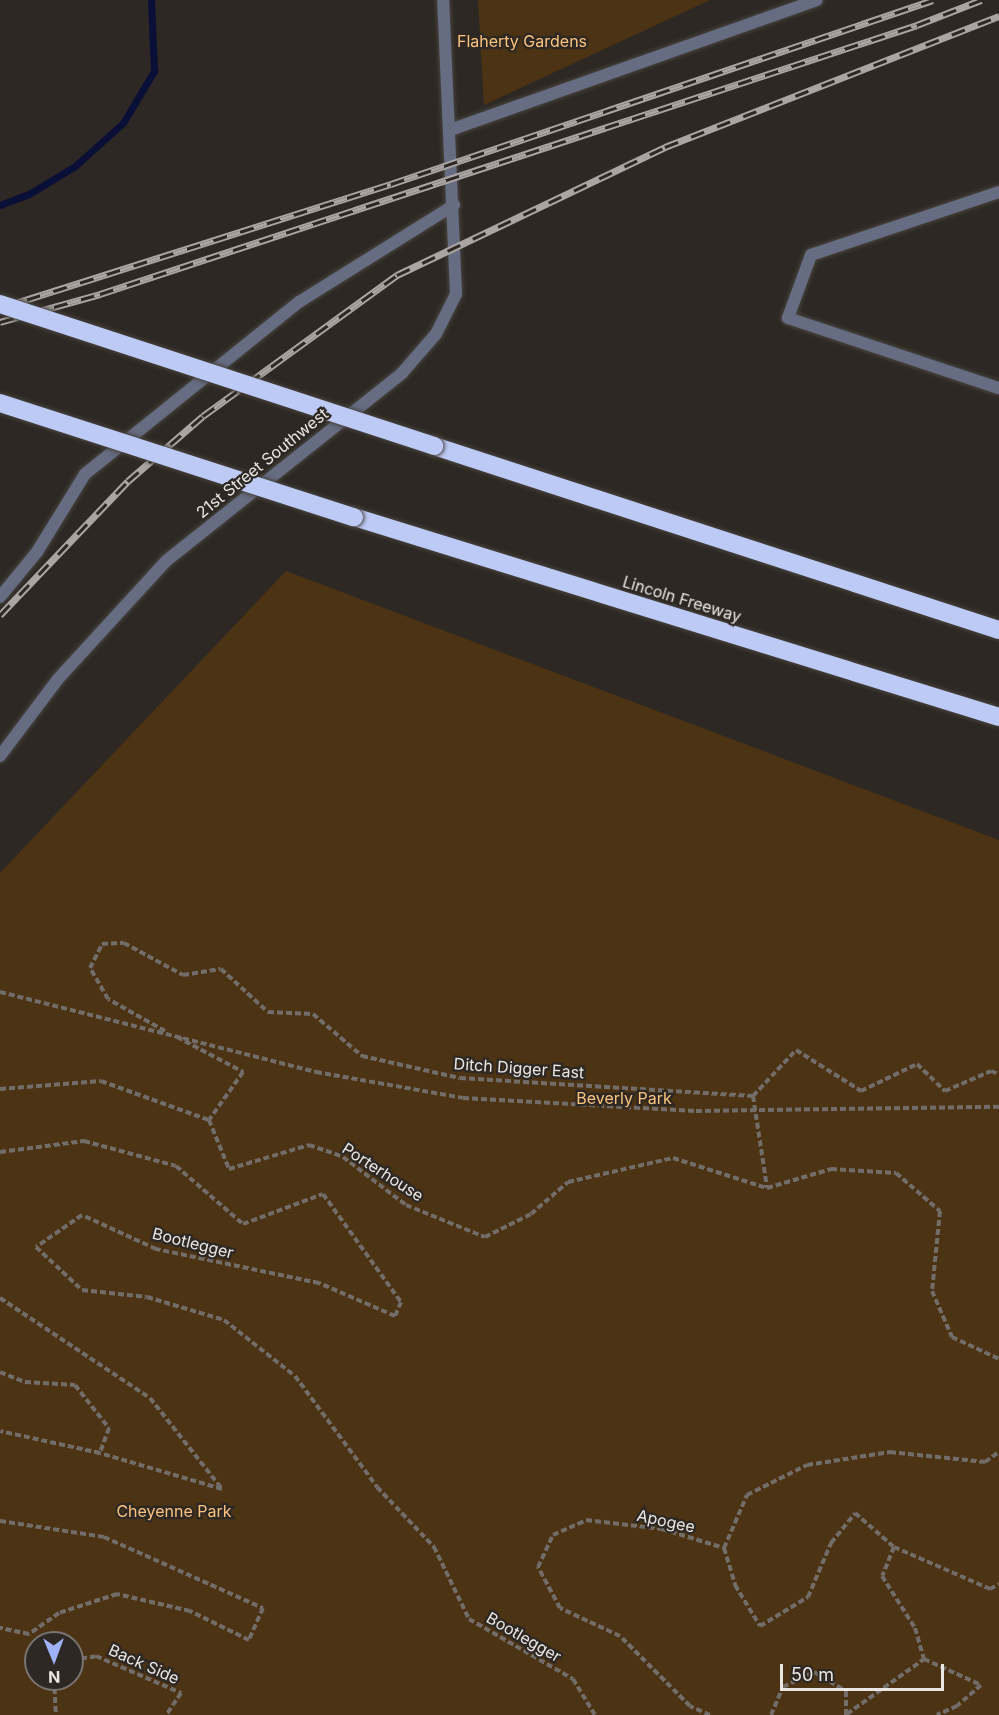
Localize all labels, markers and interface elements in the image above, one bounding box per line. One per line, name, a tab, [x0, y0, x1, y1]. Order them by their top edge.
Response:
park label: Flaherty Gardens	[457, 31, 587, 51]
street label: 21st Street Southwest	[192, 404, 332, 522]
street label: Lincoln Freeway	[620, 572, 744, 626]
street label: Ditch Digger East	[453, 1054, 585, 1082]
park label: Beverly Park	[576, 1088, 672, 1108]
street label: Porterhouse	[339, 1139, 427, 1205]
street label: Bootlegger	[150, 1224, 236, 1262]
park label: Cheyenne Park	[116, 1501, 232, 1521]
street label: Apogee	[635, 1505, 697, 1537]
street label: Bootlegger	[483, 1608, 565, 1666]
north arrow	[24, 1631, 84, 1691]
street label: Back Side	[106, 1640, 182, 1688]
scale bar	[783, 1652, 946, 1690]
text: 50 m	[791, 1664, 834, 1685]
text: N	[48, 1667, 61, 1687]

